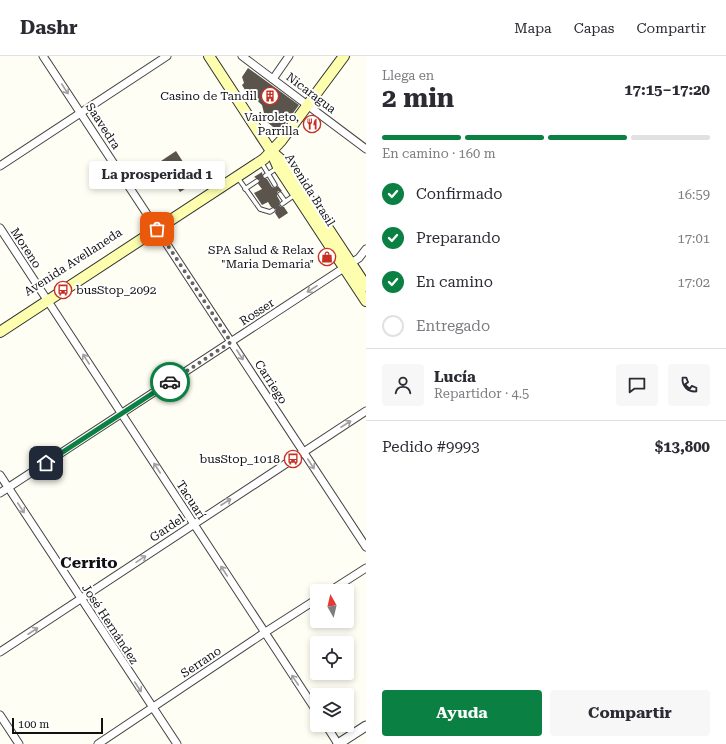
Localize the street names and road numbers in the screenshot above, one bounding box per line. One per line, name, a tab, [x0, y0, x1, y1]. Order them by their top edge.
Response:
street label: Nicaragua	[283, 70, 339, 117]
street label: Saavedra	[83, 100, 123, 152]
street label: Avenida Brasil	[282, 151, 338, 229]
street label: Moreno	[8, 225, 44, 271]
street label: Avenida Avellaneda	[21, 225, 125, 299]
street label: Rosser	[237, 296, 277, 328]
street label: Carriego	[252, 358, 290, 406]
street label: Tacuarí	[173, 478, 209, 522]
street label: Gardel	[147, 511, 187, 545]
street label: José Hernández	[79, 581, 141, 667]
street label: Serrano	[178, 643, 224, 681]

